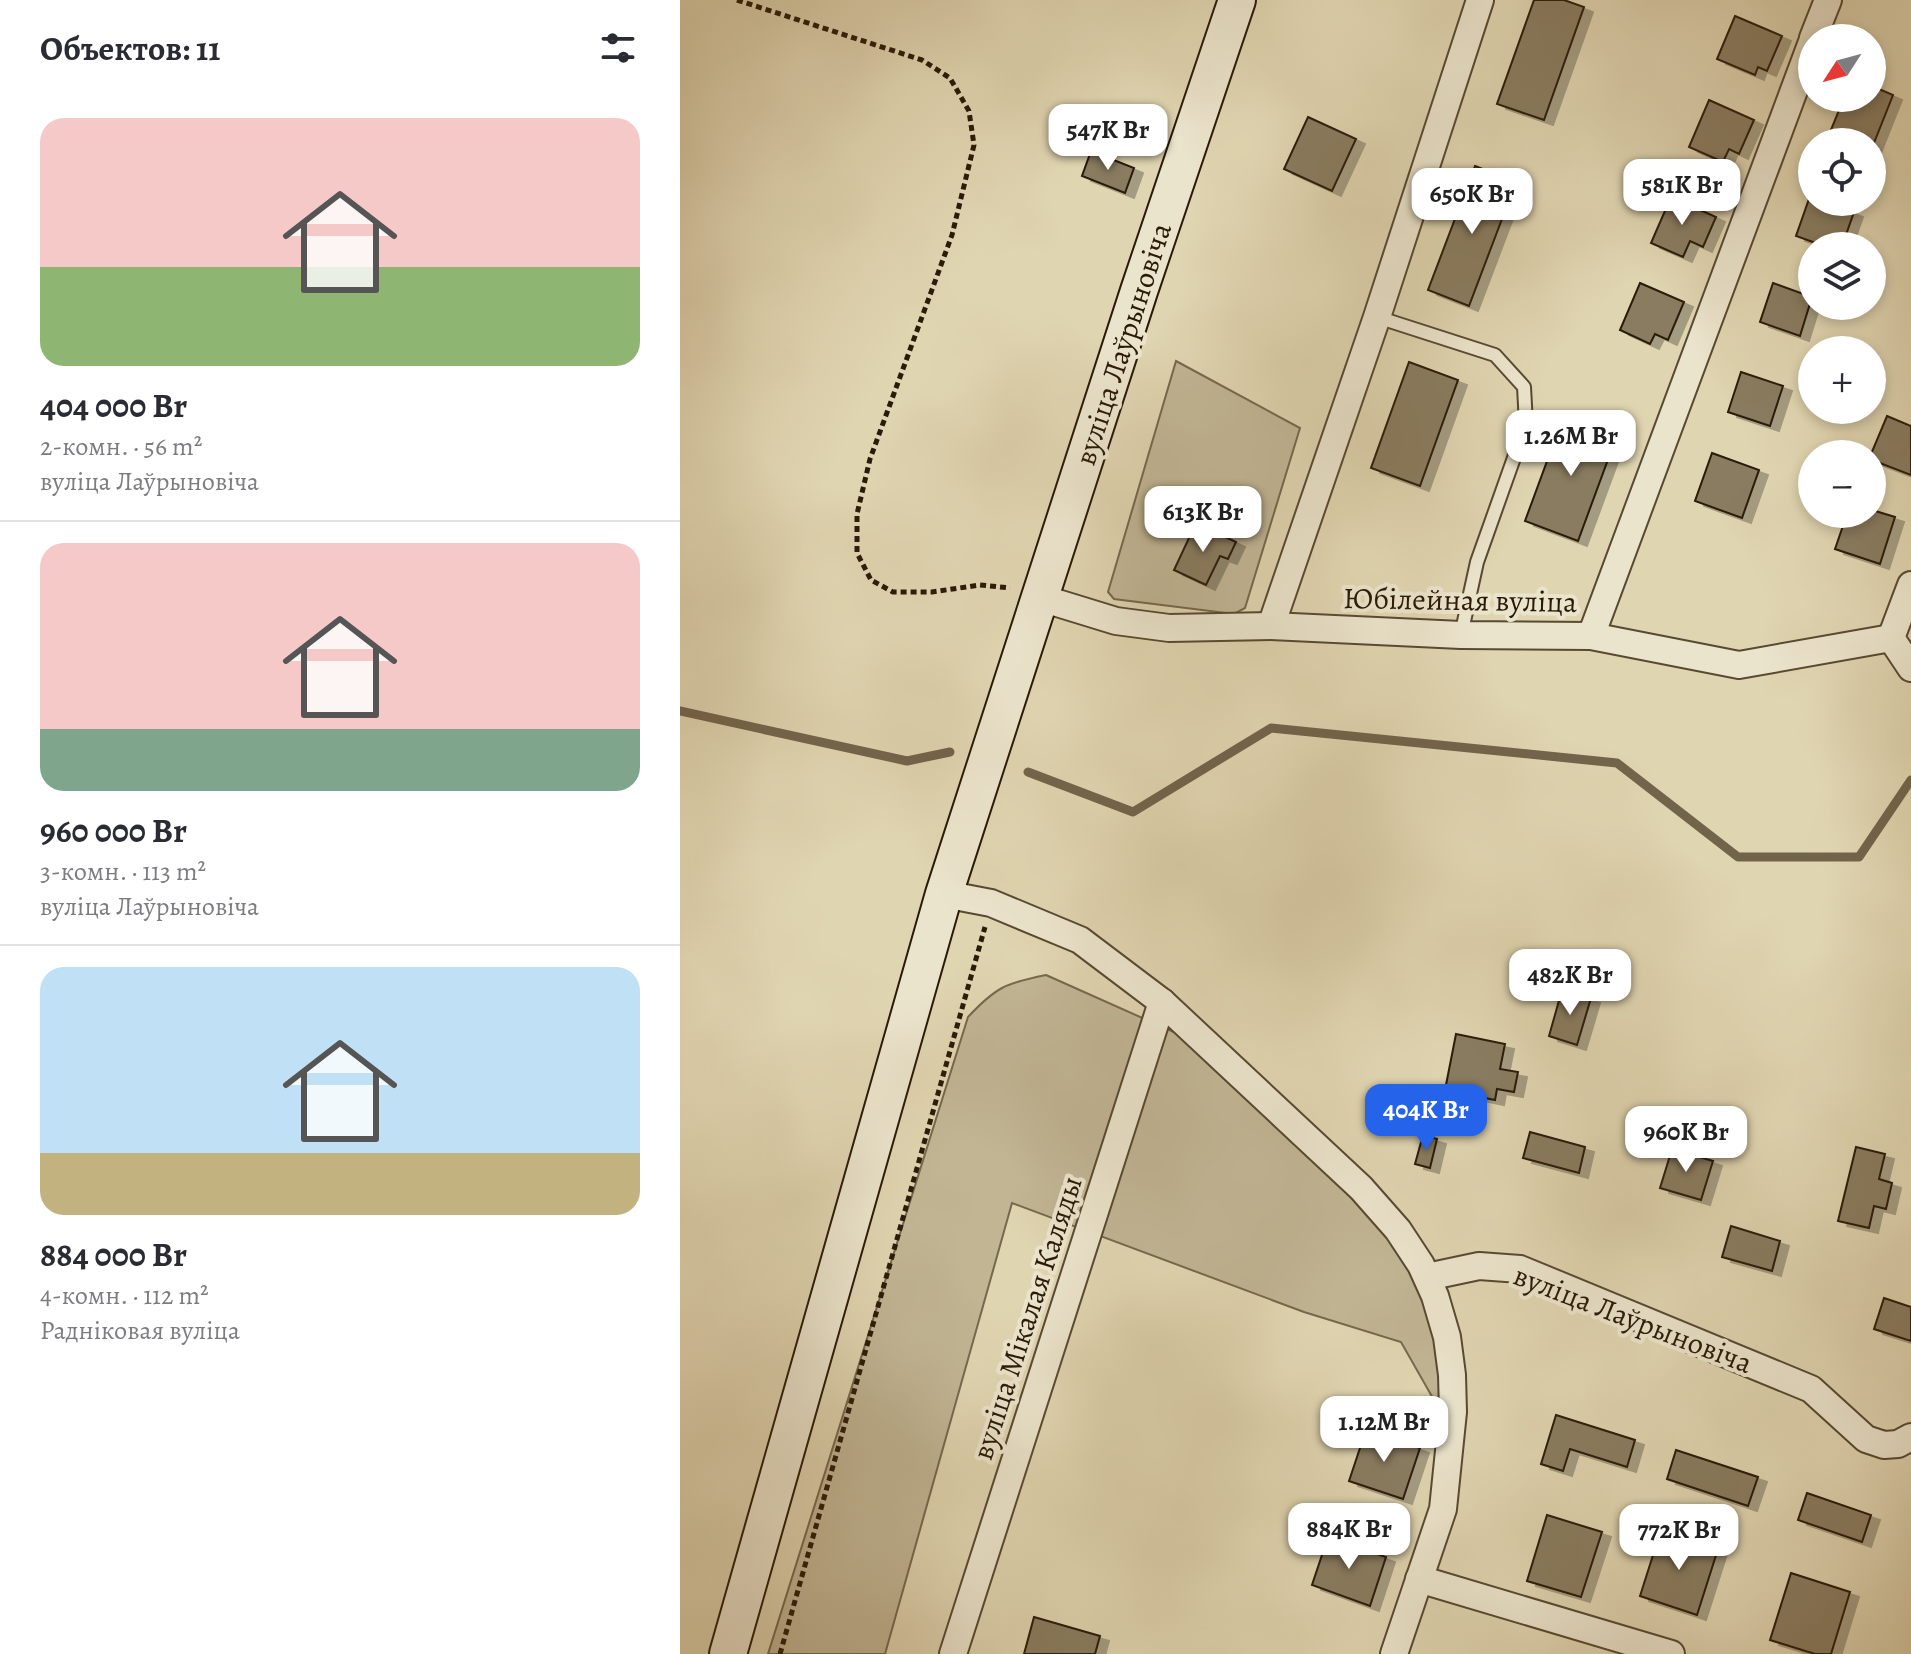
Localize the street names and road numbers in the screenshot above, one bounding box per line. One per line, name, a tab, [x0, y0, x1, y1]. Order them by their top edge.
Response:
street label: вуліца Лаўрыновіча	[1065, 217, 1181, 470]
street label: Юбілейная вуліца	[1343, 578, 1577, 622]
street label: вуліца Мікалая Каляды	[962, 1171, 1092, 1465]
street label: вуліца Лаўрыновіча	[1508, 1255, 1758, 1383]

